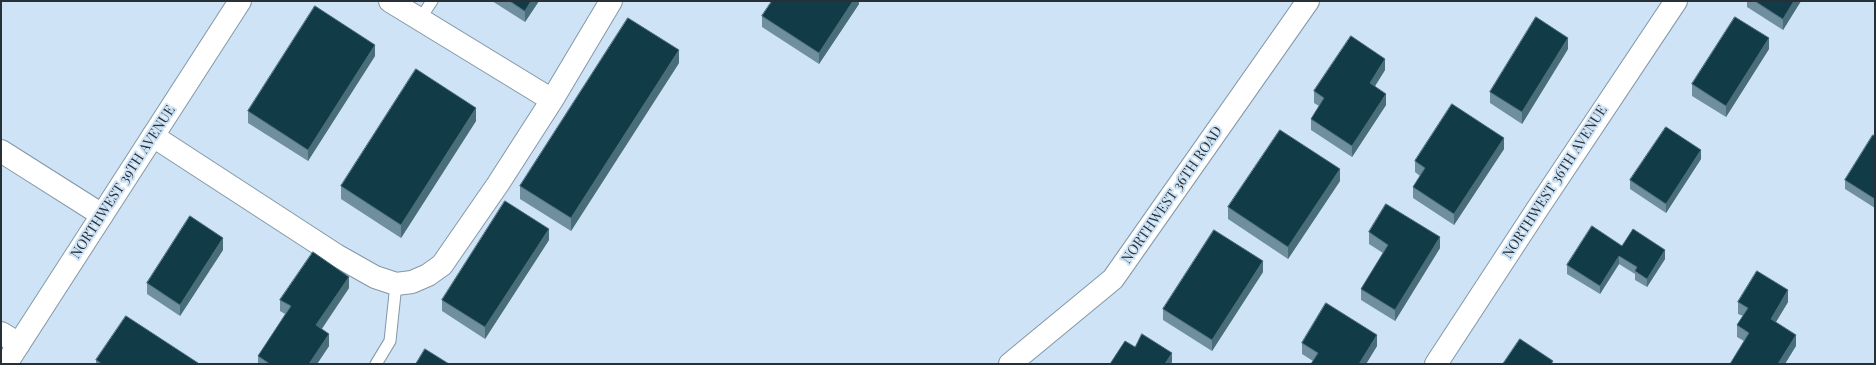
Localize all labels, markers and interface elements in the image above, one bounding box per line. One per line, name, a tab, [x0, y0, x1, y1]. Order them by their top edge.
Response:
street label: NORTHWEST 39TH AVENUE	[67, 102, 179, 262]
street label: NORTHWEST 36TH AVENUE	[1499, 102, 1611, 262]
street label: NORTHWEST 36TH ROAD	[1118, 123, 1226, 267]

